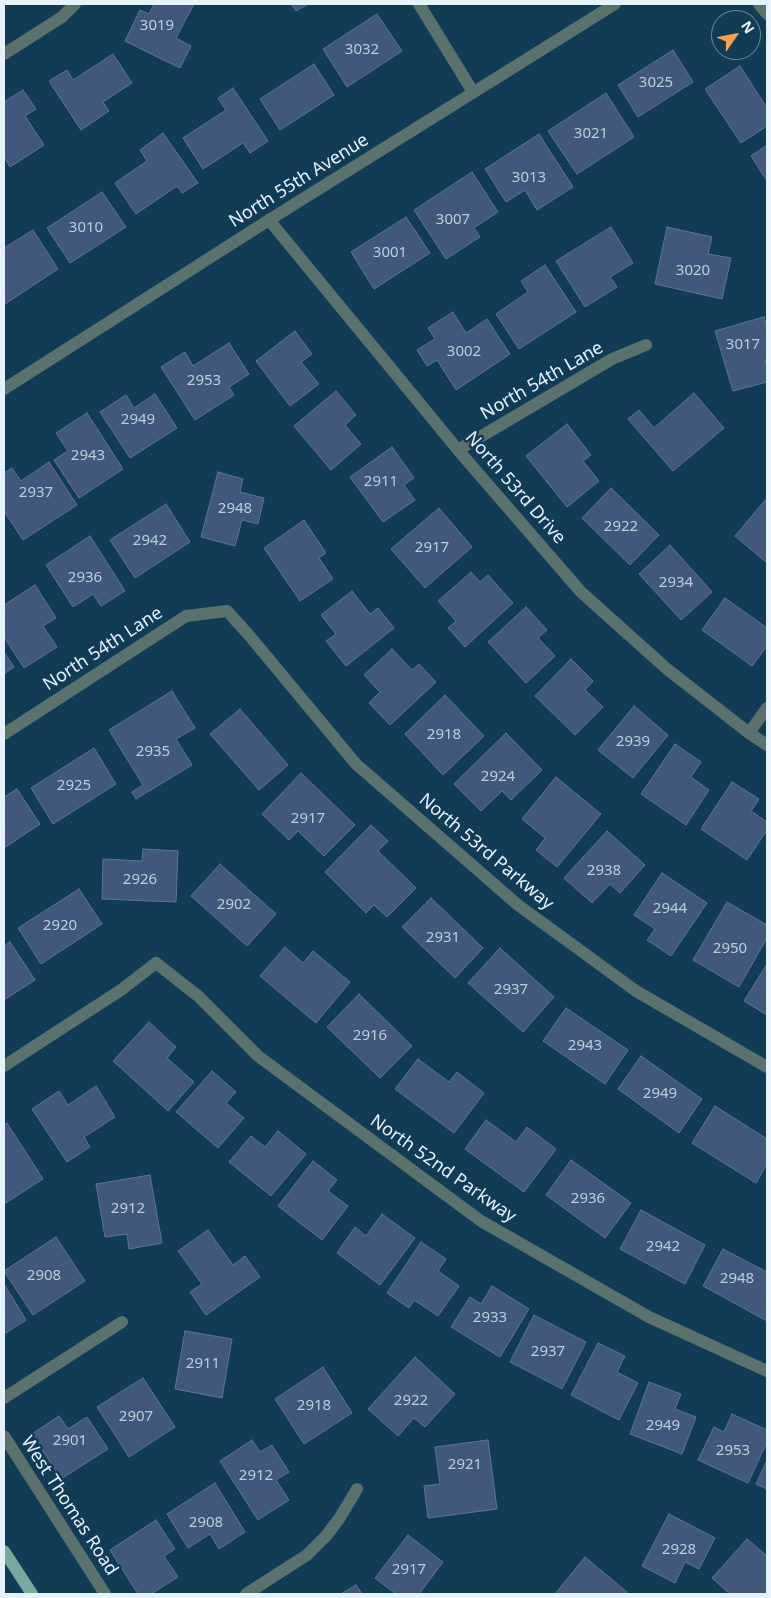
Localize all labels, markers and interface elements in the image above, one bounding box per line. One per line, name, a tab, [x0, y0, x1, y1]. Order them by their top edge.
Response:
north arrow	[711, 10, 761, 60]
house number: 3019	[140, 17, 174, 35]
text: N	[737, 17, 759, 37]
house number: 3032	[345, 41, 379, 59]
house number: 3025	[639, 74, 673, 92]
house number: 3021	[574, 125, 608, 143]
street label: North 55th Avenue	[225, 129, 373, 233]
house number: 3013	[512, 169, 546, 187]
house number: 3007	[436, 211, 470, 229]
house number: 3010	[69, 219, 103, 237]
house number: 3001	[373, 244, 407, 262]
house number: 3020	[676, 262, 710, 280]
house number: 3017	[726, 336, 760, 354]
street label: North 54th Lane	[477, 337, 607, 425]
house number: 3002	[447, 343, 481, 361]
house number: 2953	[187, 372, 221, 390]
house number: 2949	[121, 411, 155, 429]
street label: North 53rd Drive	[460, 427, 570, 549]
house number: 2943	[71, 447, 105, 465]
house number: 2911	[364, 473, 398, 491]
house number: 2937	[19, 484, 53, 502]
house number: 2948	[218, 500, 252, 518]
house number: 2922	[604, 518, 638, 536]
house number: 2942	[133, 532, 167, 550]
house number: 2917	[415, 539, 449, 557]
house number: 2936	[68, 569, 102, 587]
house number: 2934	[659, 574, 693, 592]
street label: North 54th Lane	[39, 602, 167, 696]
house number: 2918	[427, 726, 461, 744]
house number: 2939	[616, 733, 650, 751]
house number: 2935	[136, 743, 170, 761]
house number: 2924	[481, 768, 515, 786]
house number: 2925	[57, 777, 91, 795]
street label: North 53rd Parkway	[414, 789, 558, 915]
house number: 2917	[291, 810, 325, 828]
house number: 2938	[587, 862, 621, 880]
house number: 2926	[123, 871, 157, 889]
house number: 2902	[217, 896, 251, 914]
house number: 2944	[653, 900, 687, 918]
house number: 2920	[43, 917, 77, 935]
house number: 2931	[426, 929, 460, 947]
house number: 2950	[713, 940, 747, 958]
house number: 2937	[494, 981, 528, 999]
house number: 2916	[353, 1027, 387, 1045]
house number: 2943	[568, 1037, 602, 1055]
house number: 2949	[643, 1085, 677, 1103]
street label: North 52nd Parkway	[366, 1110, 520, 1228]
house number: 2936	[571, 1190, 605, 1208]
house number: 2912	[111, 1200, 145, 1218]
house number: 2942	[646, 1238, 680, 1256]
house number: 2908	[27, 1267, 61, 1285]
house number: 2948	[720, 1270, 754, 1288]
house number: 2933	[473, 1309, 507, 1327]
house number: 2937	[531, 1343, 565, 1361]
house number: 2911	[186, 1355, 220, 1373]
house number: 2922	[394, 1392, 428, 1410]
house number: 2918	[297, 1397, 331, 1415]
house number: 2907	[119, 1408, 153, 1426]
house number: 2949	[646, 1417, 680, 1435]
street label: West Thomas Road	[16, 1432, 122, 1580]
house number: 2901	[53, 1432, 87, 1450]
house number: 2953	[716, 1442, 750, 1460]
house number: 2921	[448, 1456, 482, 1474]
house number: 2912	[239, 1467, 273, 1485]
house number: 2908	[189, 1514, 223, 1532]
house number: 2928	[662, 1541, 696, 1559]
house number: 2917	[392, 1561, 426, 1579]

